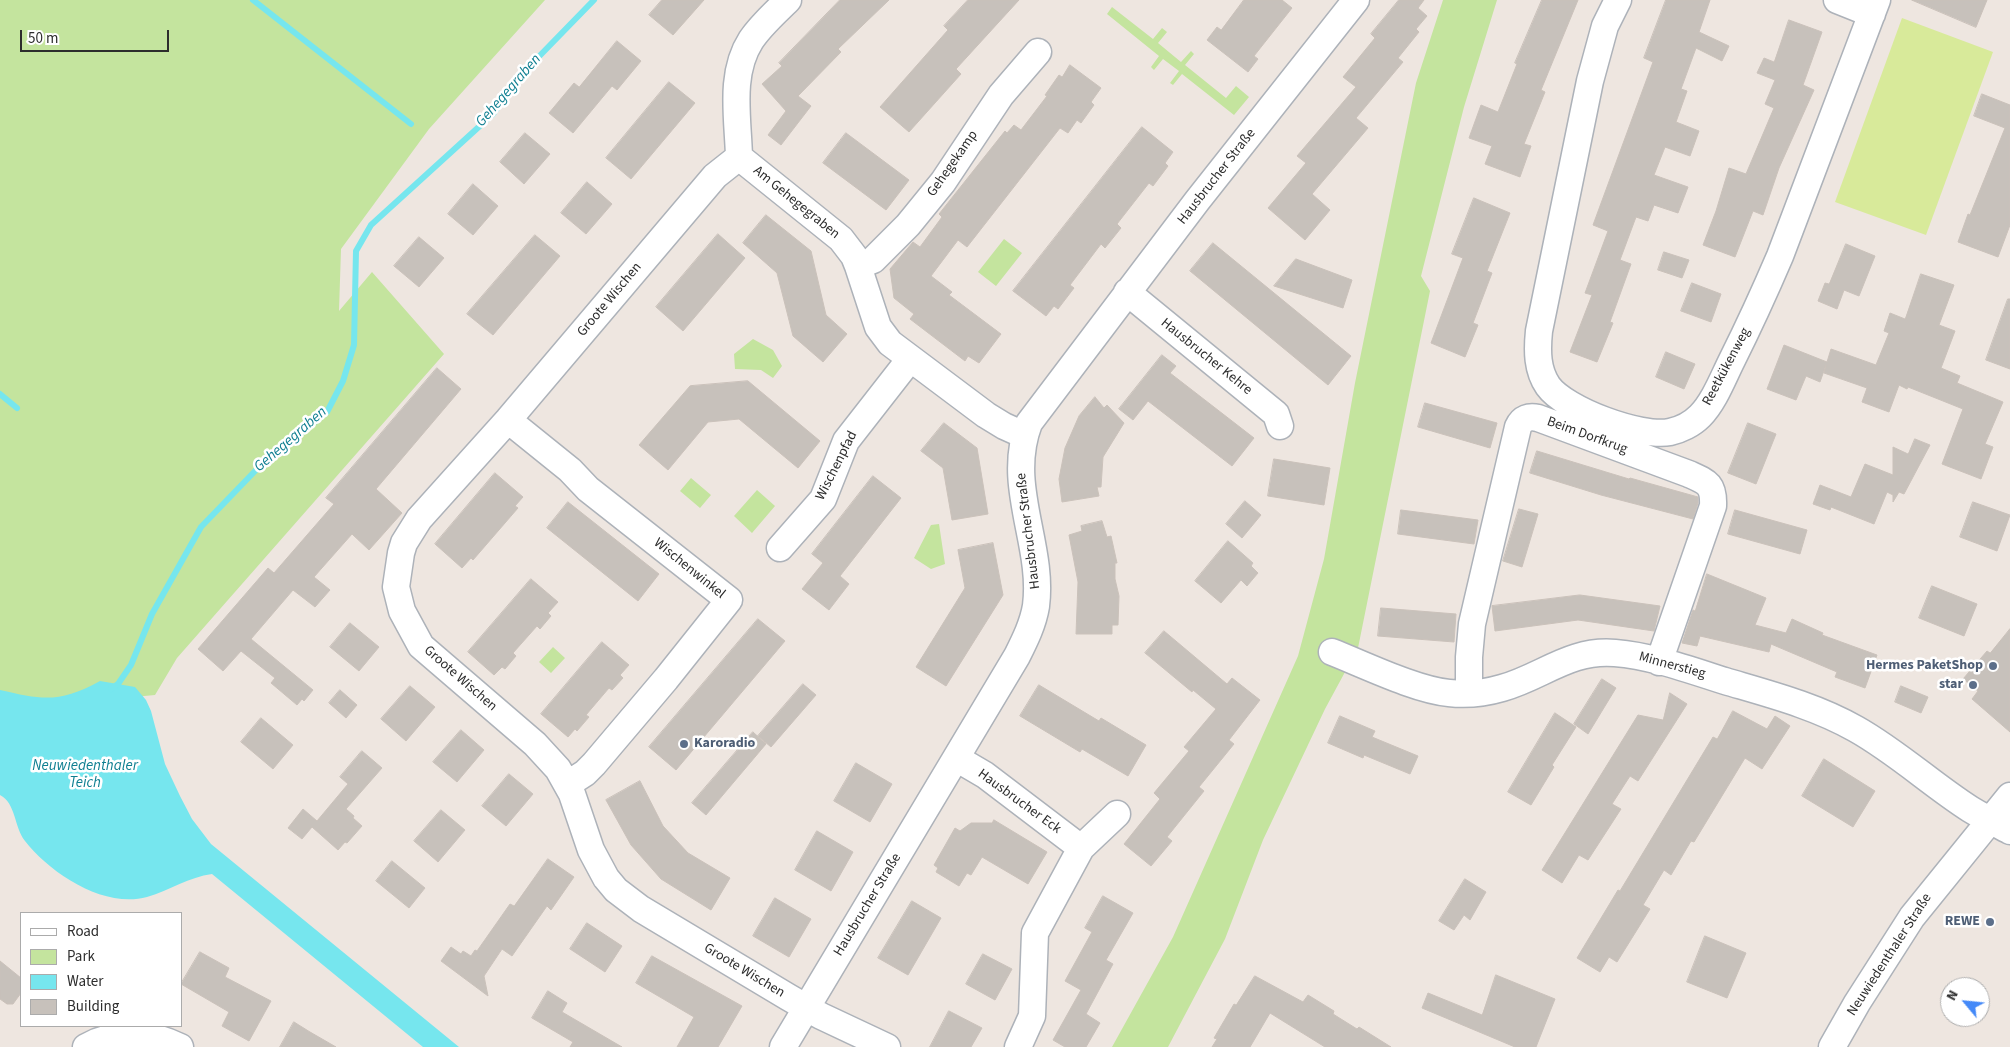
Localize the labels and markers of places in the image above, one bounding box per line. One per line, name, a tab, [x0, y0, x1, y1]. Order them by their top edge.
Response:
place label: Hermes PaketShop	[1866, 658, 1983, 674]
marker: Hermes PaketShop	[1987, 660, 1999, 672]
place label: star	[1939, 677, 1963, 693]
marker: star	[1967, 679, 1979, 691]
place label: Karoradio	[694, 736, 755, 752]
marker: Karoradio	[678, 738, 690, 750]
place label: REWE	[1945, 914, 1980, 930]
marker: REWE	[1984, 916, 1996, 928]

